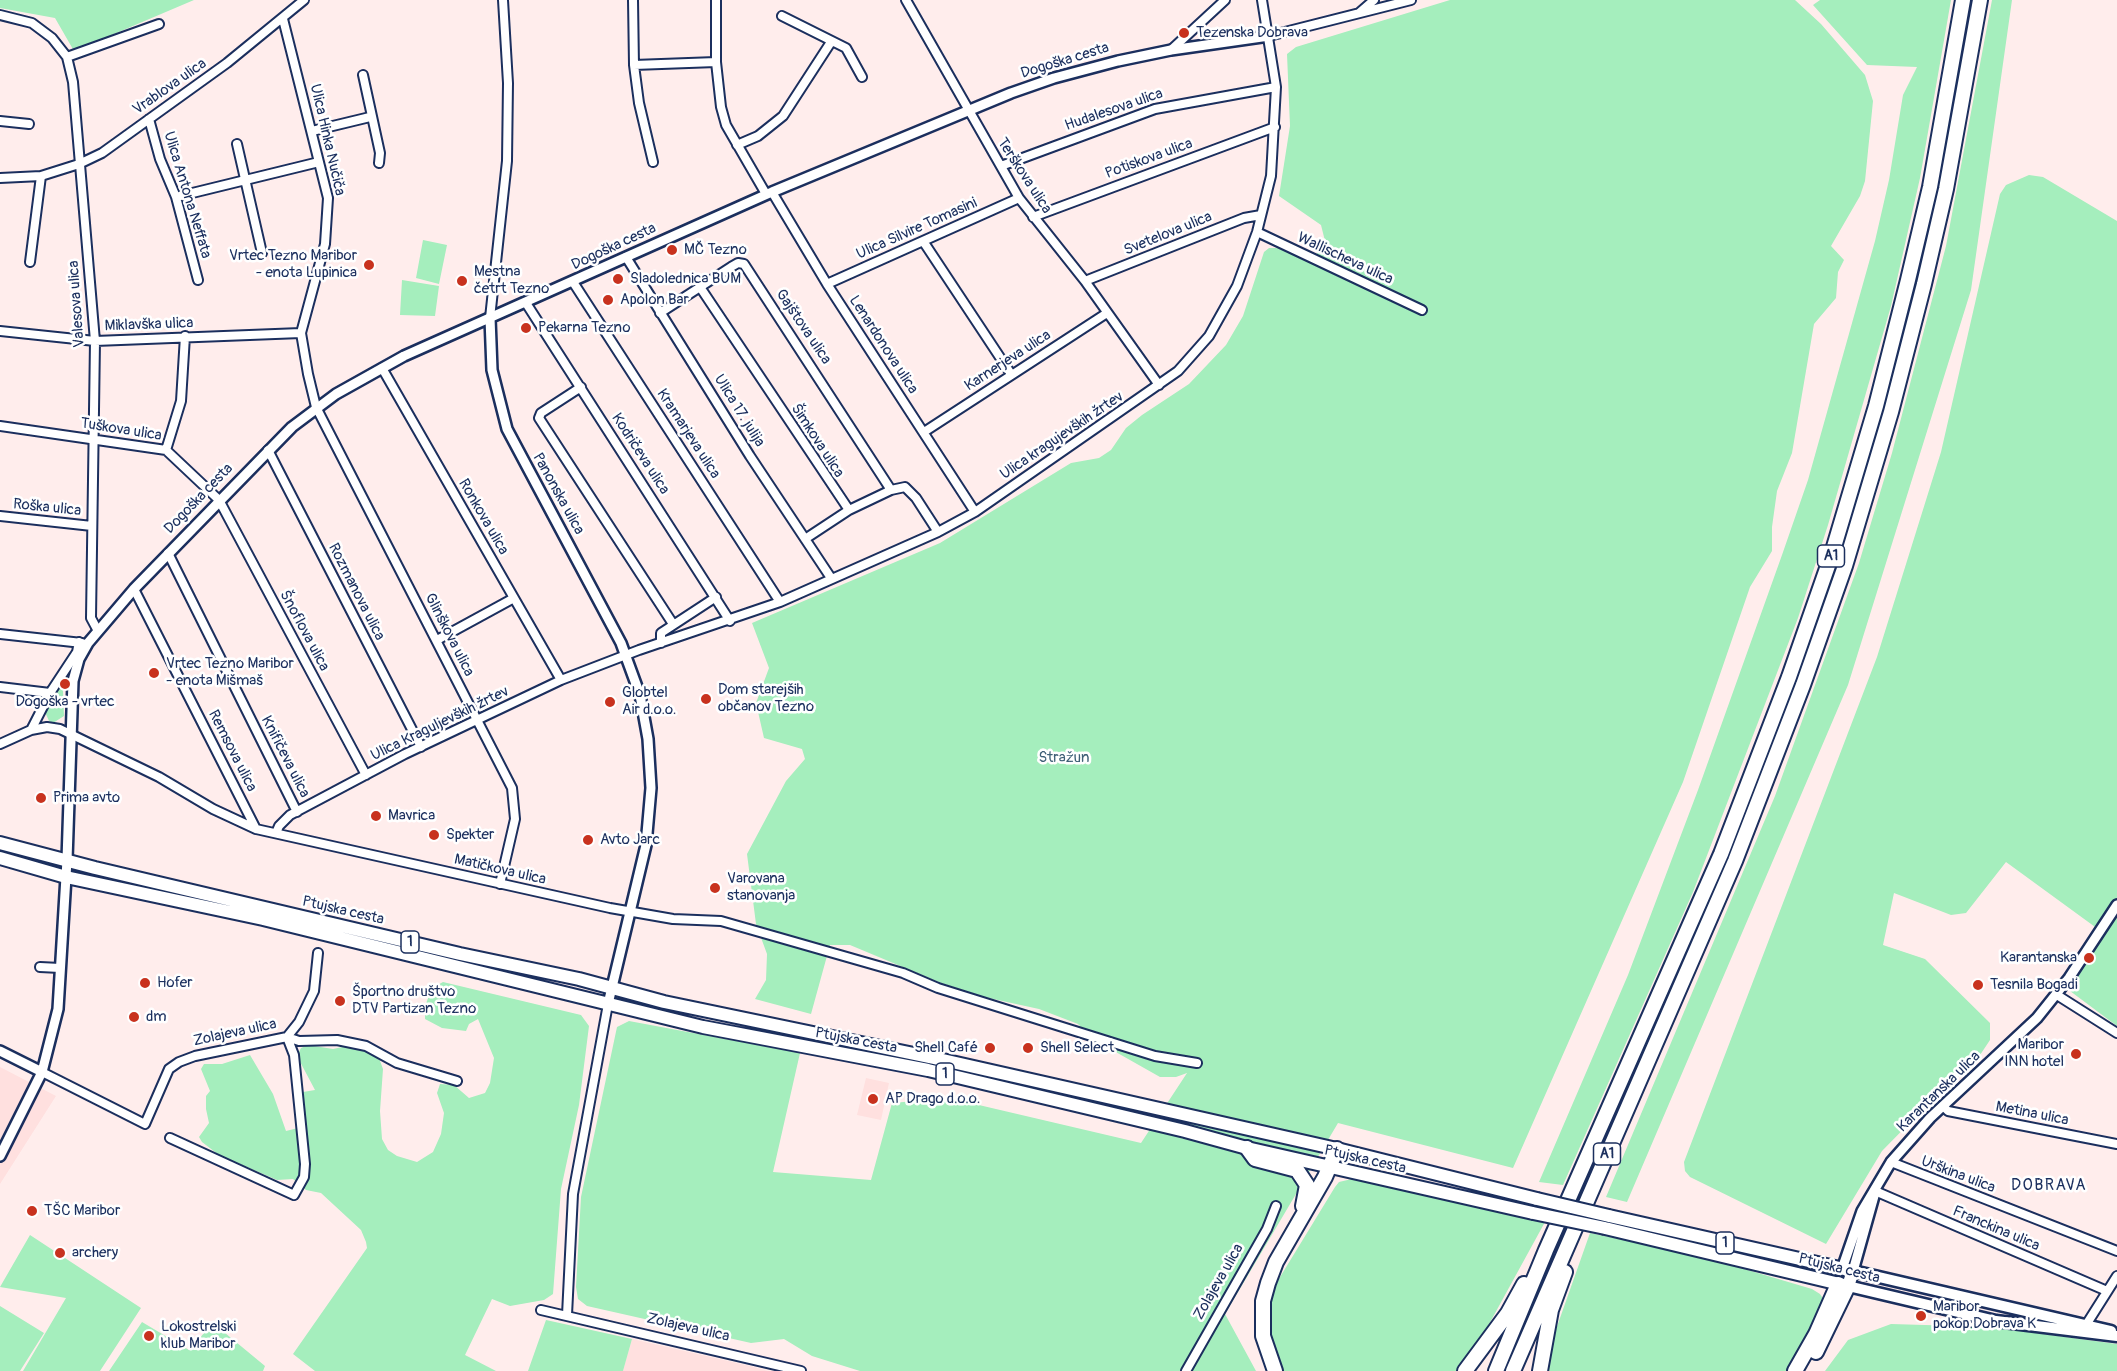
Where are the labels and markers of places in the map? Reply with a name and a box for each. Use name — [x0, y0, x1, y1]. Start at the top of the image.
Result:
place label: Tezenska Dobrava — [1196, 24, 1308, 42]
marker: Tezenska Dobrava — [1177, 26, 1191, 40]
place label: MČ Tezno — [684, 241, 747, 259]
marker: MČ Tezno — [665, 243, 679, 257]
place label: Vrtec Tezno Maribor - enota Lupinica — [229, 247, 357, 282]
marker: Vrtec Tezno Maribor - enota Lupinica — [362, 258, 376, 272]
place label: Mestna četrt Tezno — [474, 263, 549, 298]
place label: Sladolednica BUM — [630, 270, 741, 288]
marker: Sladolednica BUM — [611, 272, 625, 286]
marker: Mestna četrt Tezno — [455, 274, 469, 288]
place label: Apolon Bar — [620, 291, 689, 309]
marker: Apolon Bar — [601, 293, 615, 307]
place label: Pekarna Tezno — [538, 319, 630, 337]
marker: Pekarna Tezno — [519, 321, 533, 335]
place label: Vrtec Tezno Maribor - enota Mišmaš — [166, 655, 294, 690]
marker: Vrtec Tezno Maribor - enota Mišmaš — [147, 666, 161, 680]
marker: Dogoška - vrtec — [58, 677, 72, 691]
place label: Dom starejših občanov Tezno — [718, 681, 814, 716]
place label: Globtel Air d.o.o. — [622, 684, 676, 719]
marker: Dom starejših občanov Tezno — [699, 692, 713, 706]
place label: Dogoška - vrtec — [15, 693, 115, 711]
marker: Globtel Air d.o.o. — [603, 695, 617, 709]
place label: Prima avto — [53, 789, 120, 807]
marker: Prima avto — [34, 791, 48, 805]
place label: Mavrica — [388, 807, 435, 825]
marker: Mavrica — [369, 809, 383, 823]
place label: Spekter — [446, 826, 494, 844]
marker: Spekter — [427, 828, 441, 842]
place label: Avto Jarc — [600, 831, 660, 849]
marker: Avto Jarc — [581, 833, 595, 847]
place label: Varovana stanovanja — [727, 870, 795, 905]
marker: Varovana stanovanja — [708, 881, 722, 895]
place label: Karantanska — [2000, 949, 2077, 967]
marker: Karantanska — [2082, 951, 2096, 965]
place label: Hofer — [157, 974, 192, 992]
marker: Hofer — [138, 976, 152, 990]
place label: Tesnila Bogadi — [1990, 976, 2078, 994]
marker: Tesnila Bogadi — [1971, 978, 1985, 992]
place label: Športno društvo DTV Partizan Tezno — [352, 983, 476, 1018]
marker: Športno društvo DTV Partizan Tezno — [333, 994, 347, 1008]
place label: dm — [146, 1008, 167, 1026]
marker: dm — [127, 1010, 141, 1024]
place label: Maribor INN hotel — [2004, 1036, 2064, 1071]
place label: Shell Café — [914, 1039, 978, 1057]
place label: Shell Select — [1040, 1039, 1114, 1057]
marker: Shell Café — [983, 1041, 997, 1055]
marker: Shell Select — [1021, 1041, 1035, 1055]
marker: Maribor INN hotel — [2069, 1047, 2083, 1061]
place label: AP Drago d.o.o. — [885, 1090, 980, 1108]
marker: AP Drago d.o.o. — [866, 1092, 880, 1106]
place label: TŠC Maribor — [44, 1202, 120, 1220]
marker: TŠC Maribor — [25, 1204, 39, 1218]
place label: archery — [72, 1244, 118, 1262]
marker: archery — [53, 1246, 67, 1260]
place label: Maribor pokop.Dobrava K — [1933, 1298, 2036, 1333]
marker: Maribor pokop.Dobrava K — [1914, 1309, 1928, 1323]
place label: Lokostrelski klub Maribor — [161, 1318, 236, 1353]
marker: Lokostrelski klub Maribor — [142, 1329, 156, 1343]

